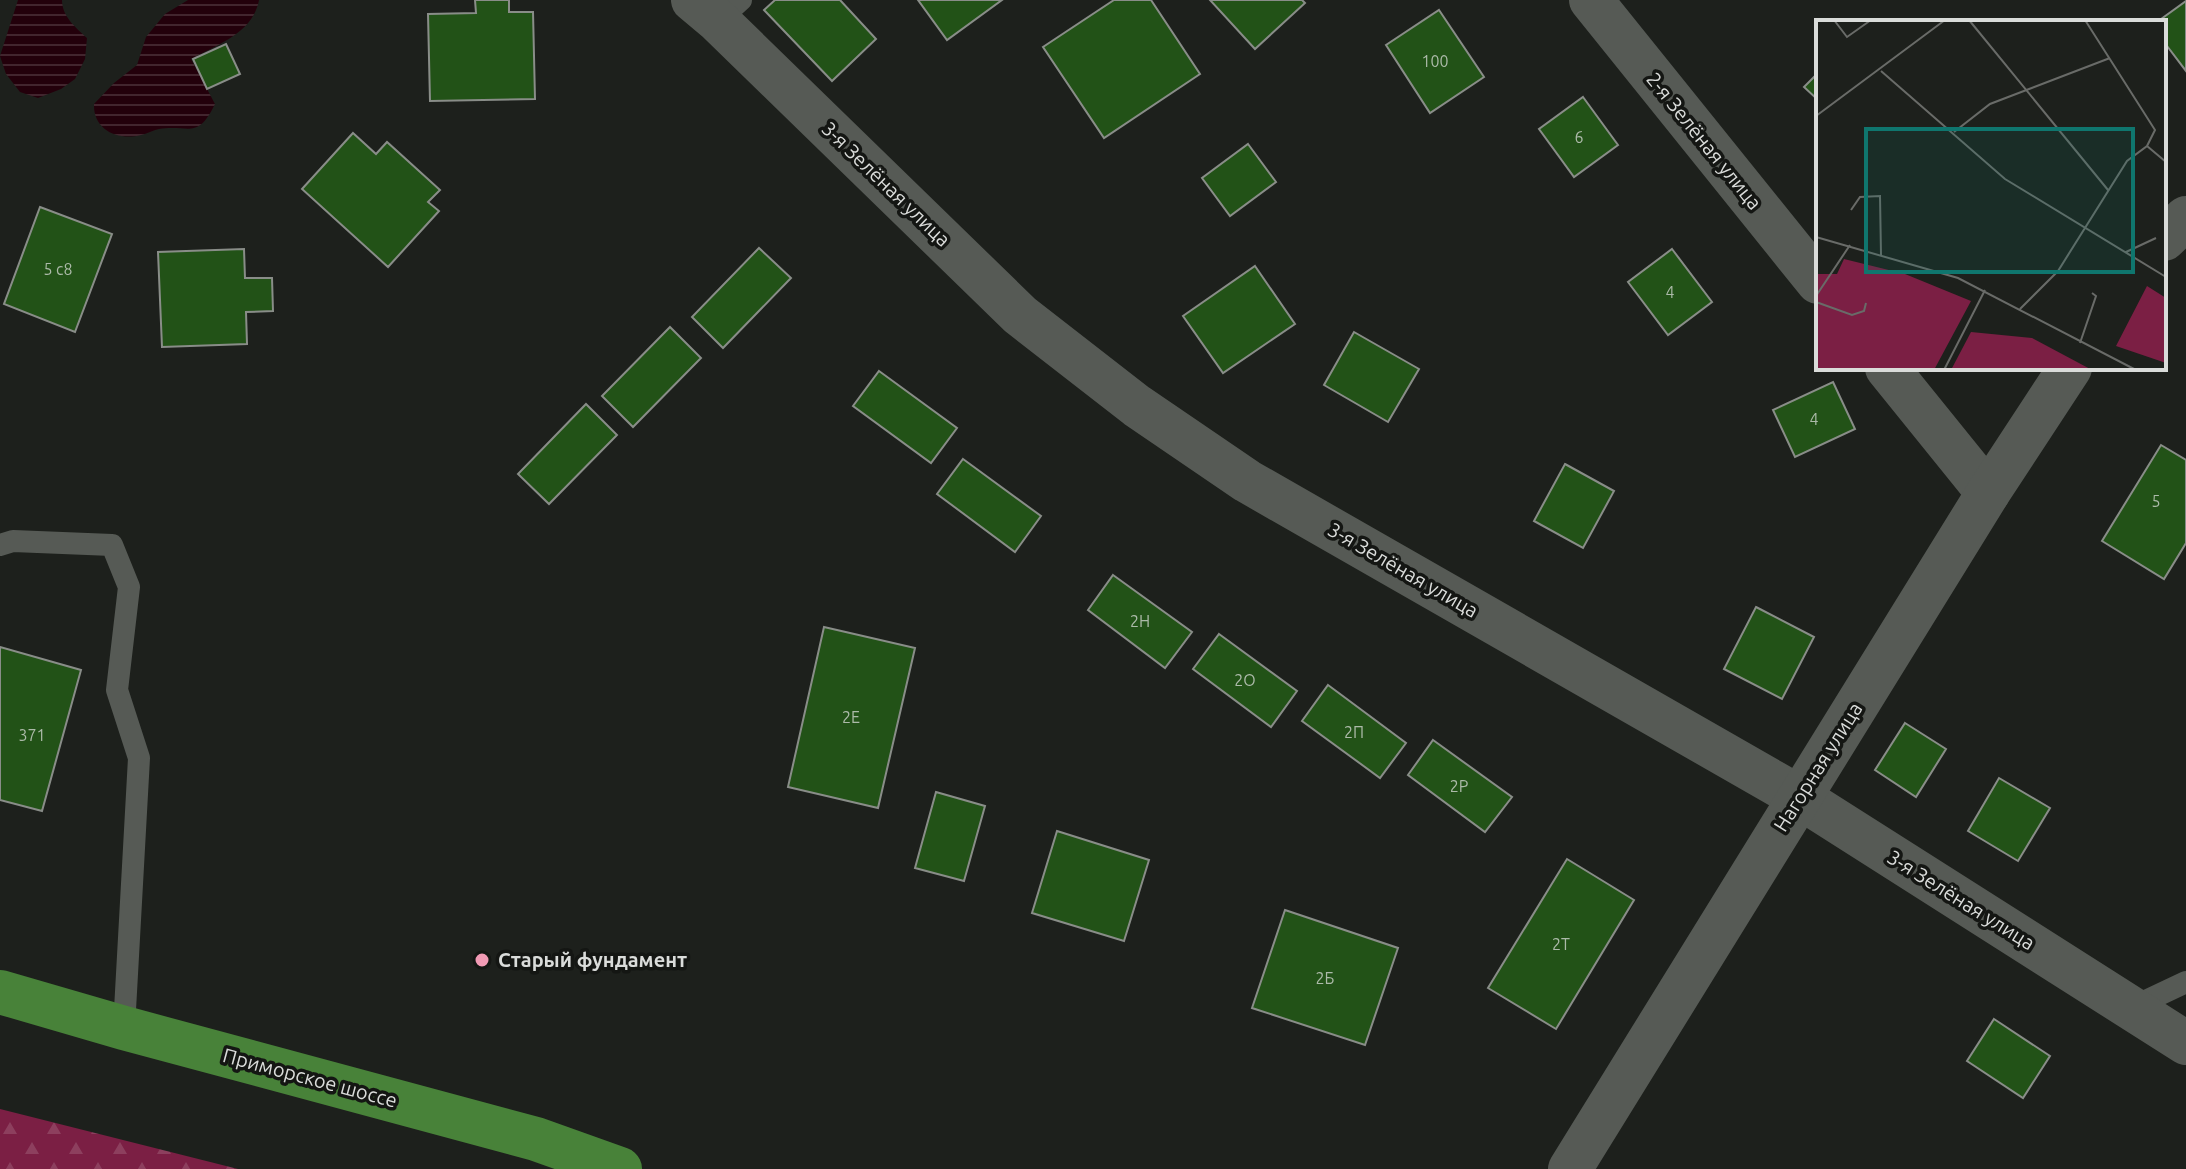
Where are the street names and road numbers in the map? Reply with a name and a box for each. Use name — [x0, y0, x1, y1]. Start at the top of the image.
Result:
street label: 2-я Зелёная улица — [1642, 68, 1767, 214]
street label: 3-я Зелёная улица — [817, 117, 955, 251]
street label: 3-я Зелёная улица — [1324, 517, 1482, 622]
street label: Нагорная улица — [1769, 698, 1866, 835]
street label: 3-я Зелёная улица — [1883, 845, 2039, 954]
street label: Приморское шоссе — [221, 1043, 400, 1112]

